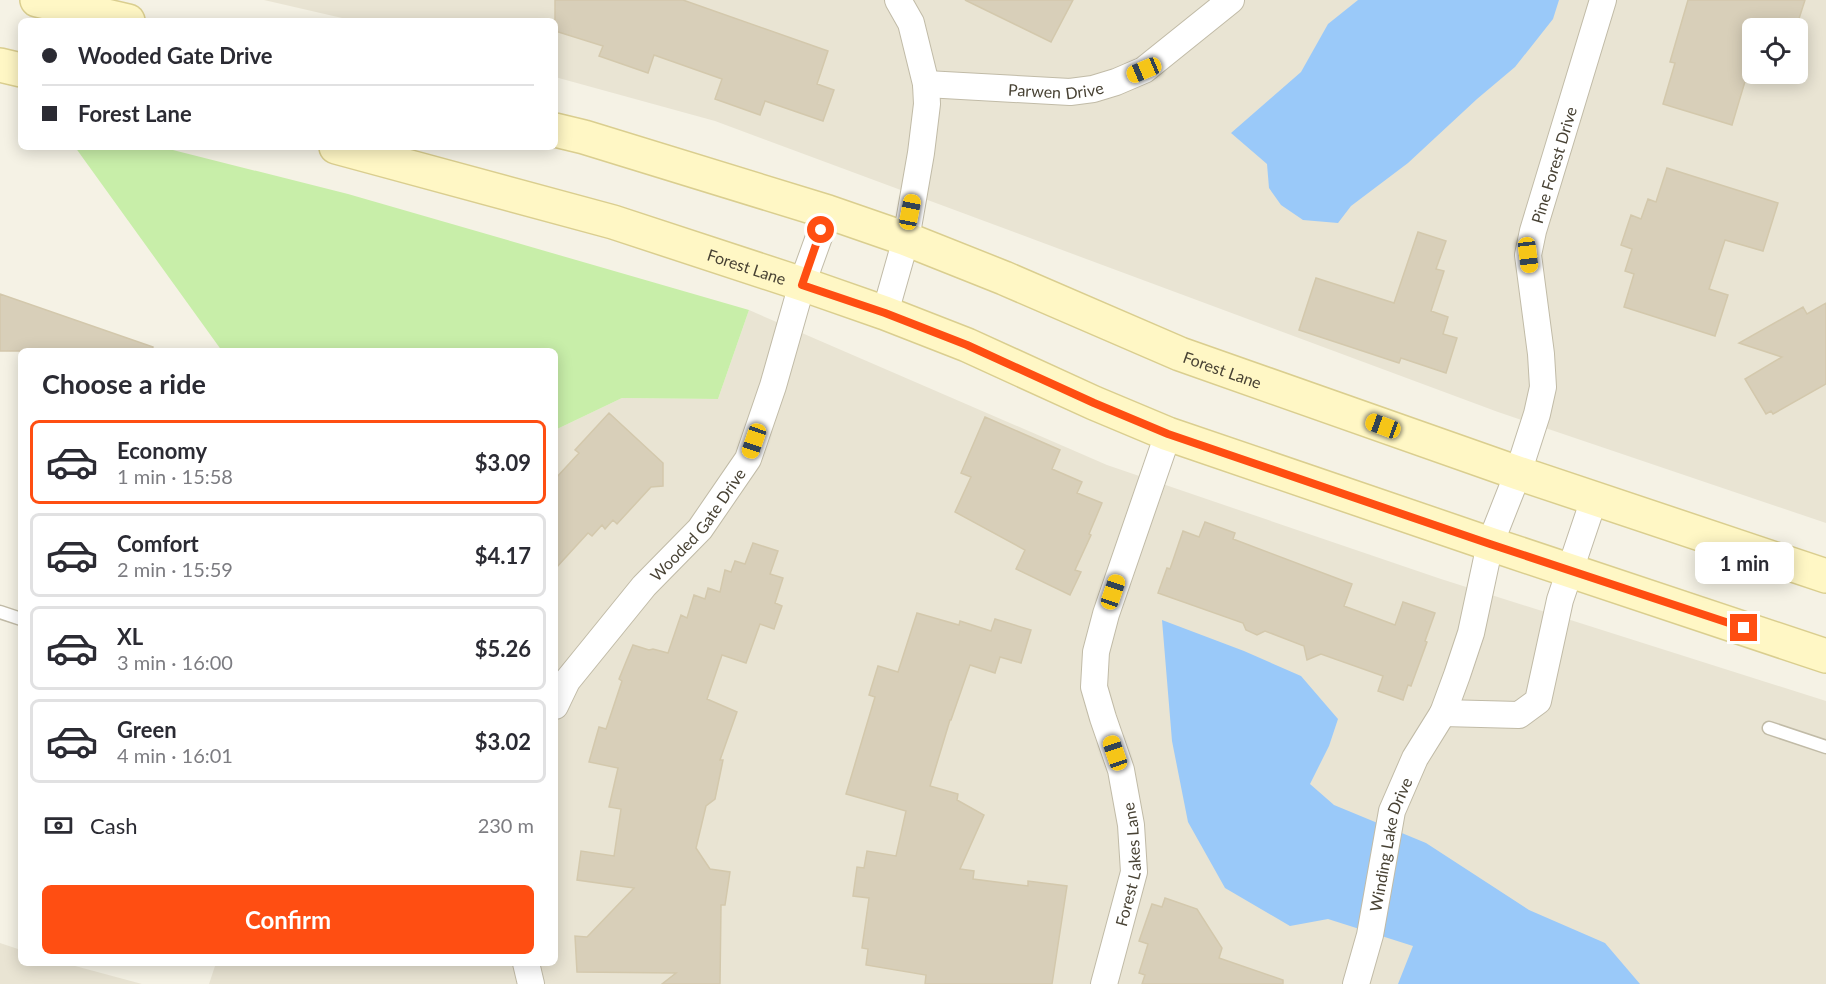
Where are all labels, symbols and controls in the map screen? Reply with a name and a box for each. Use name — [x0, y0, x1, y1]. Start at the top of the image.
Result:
map controls — [1742, 18, 1808, 84]
button: locate — [1742, 18, 1808, 84]
text: Wooded Gate Drive — [78, 42, 273, 69]
car — [1124, 55, 1164, 85]
street label: Parwen Drive — [1008, 77, 1106, 102]
text: Forest Lane — [78, 100, 192, 127]
street label: Pine Forest Drive — [1526, 104, 1580, 226]
car — [898, 193, 922, 231]
route start — [807, 216, 834, 243]
car — [1517, 236, 1539, 274]
street label: Forest Lane — [705, 244, 789, 288]
street label: Forest Lane — [1181, 346, 1264, 392]
text: Choose a ride — [42, 367, 206, 400]
car — [1363, 411, 1403, 441]
car — [740, 421, 768, 461]
icon: car — [45, 435, 99, 489]
text: Economy — [117, 437, 207, 464]
text: $3.09 — [475, 449, 531, 476]
text: 1 min · 15:58 — [117, 464, 233, 488]
street label: Wooded Gate Drive — [646, 464, 749, 584]
icon: car — [45, 528, 99, 582]
text: Comfort — [117, 530, 199, 557]
callout: 1 min — [1694, 541, 1794, 583]
text: $4.17 — [475, 542, 531, 569]
text: 1 min — [1720, 551, 1769, 575]
text: 2 min · 15:59 — [117, 557, 233, 581]
car — [1099, 572, 1127, 612]
route end — [1730, 614, 1757, 641]
icon: car — [45, 621, 99, 675]
text: XL — [117, 623, 143, 650]
text: $5.26 — [475, 635, 531, 662]
text: 3 min · 16:00 — [117, 650, 233, 674]
icon: car — [45, 714, 99, 768]
text: Green — [117, 716, 177, 743]
text: $3.02 — [475, 728, 531, 755]
car — [1101, 733, 1129, 773]
text: 4 min · 16:01 — [117, 743, 233, 767]
street label: Winding Lake Drive — [1365, 774, 1415, 913]
street label: Forest Lakes Lane — [1110, 801, 1143, 928]
icon: cash — [42, 809, 75, 842]
text: Cash — [90, 812, 137, 839]
text: 230 m — [478, 813, 534, 837]
button: Confirm — [42, 885, 534, 954]

